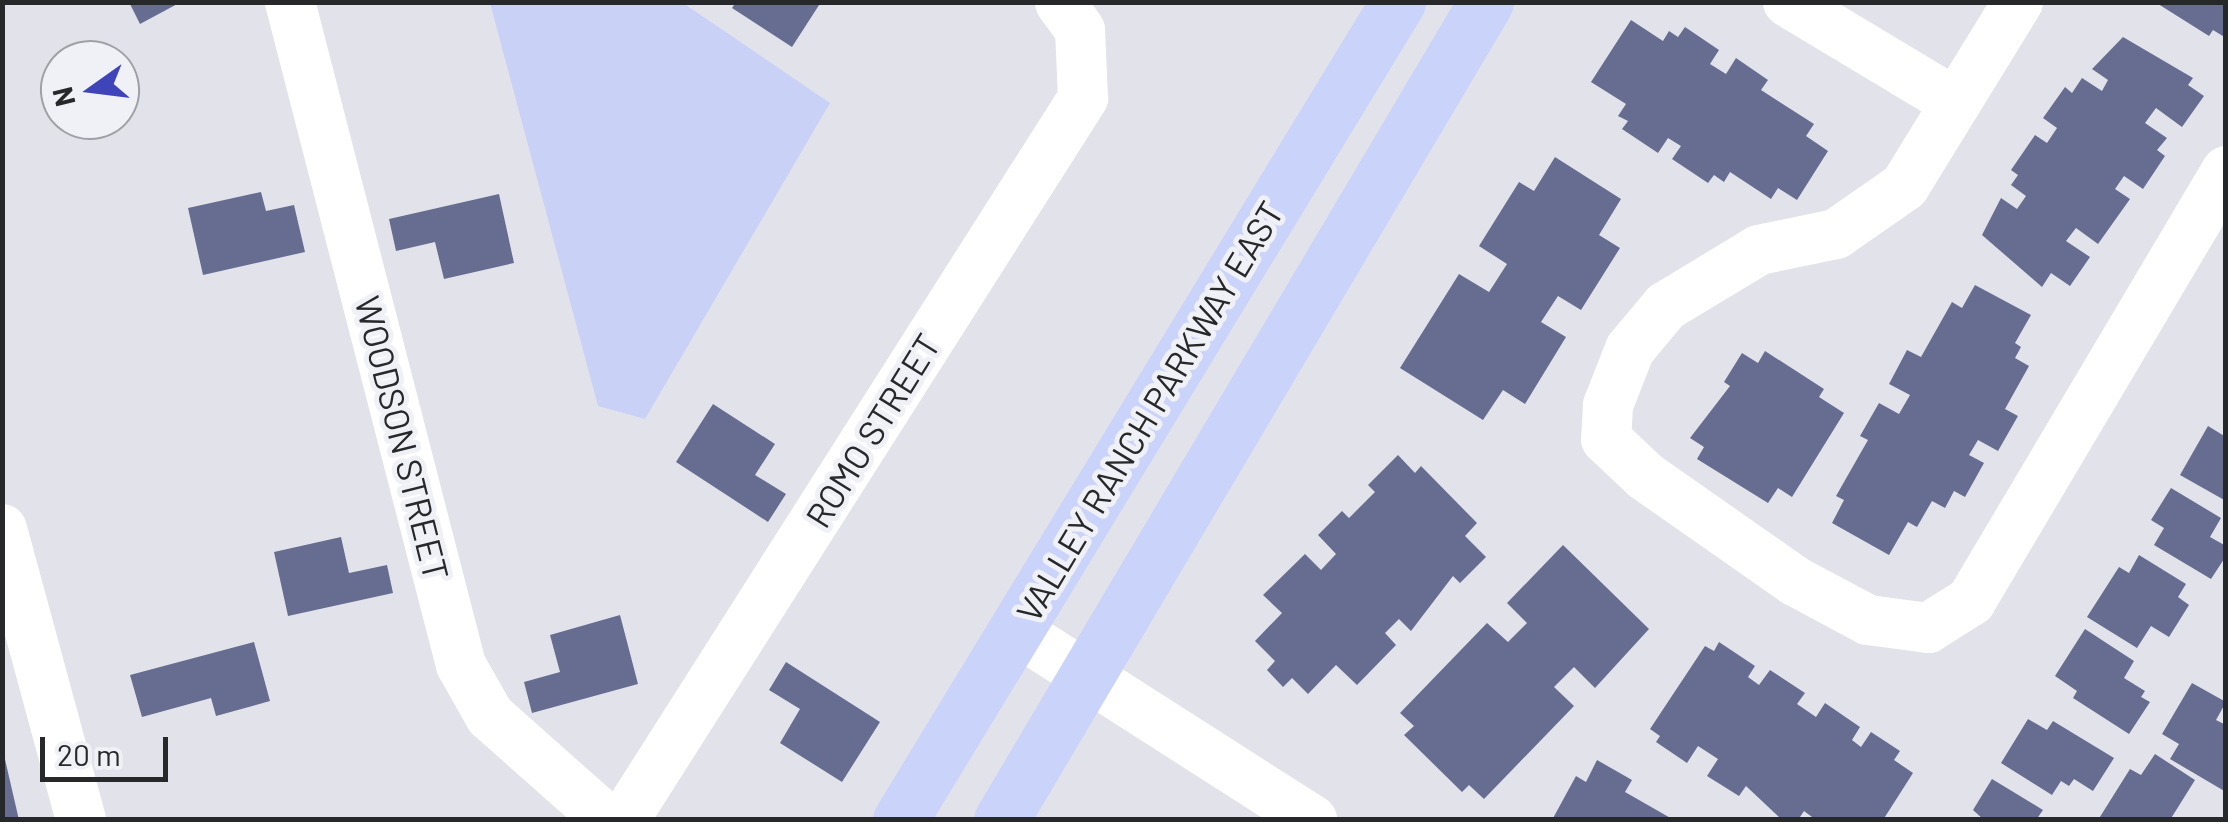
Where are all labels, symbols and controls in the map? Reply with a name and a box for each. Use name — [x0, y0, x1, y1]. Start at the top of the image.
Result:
north arrow — [40, 40, 140, 140]
text: N — [44, 84, 82, 110]
street label: VALLEY RANCH PARKWAY EAST — [1007, 193, 1291, 629]
street label: WOODSON STREET — [347, 292, 459, 584]
street label: ROMO STREET — [796, 325, 948, 535]
scale bar — [45, 717, 172, 779]
text: 20 m — [57, 736, 121, 772]

